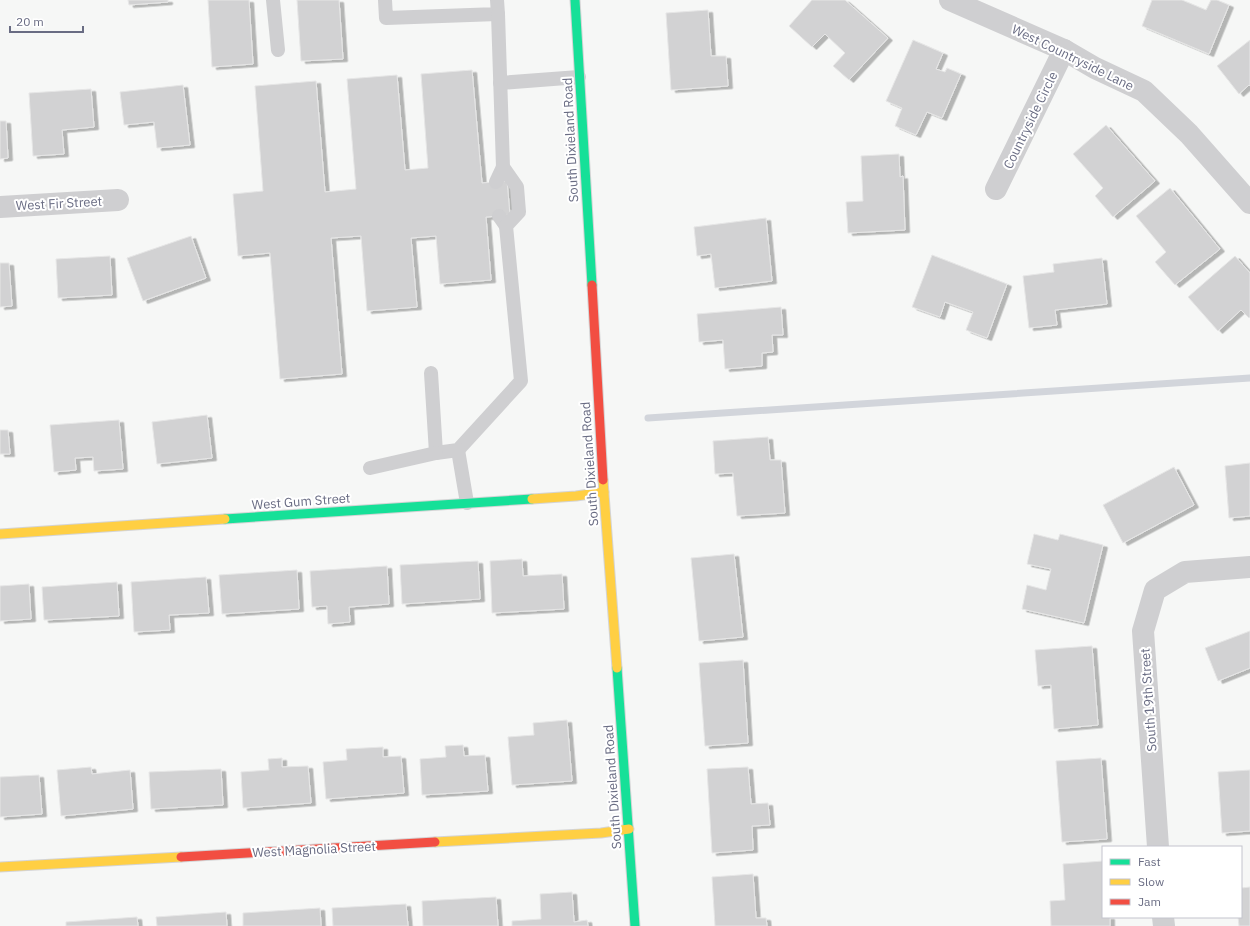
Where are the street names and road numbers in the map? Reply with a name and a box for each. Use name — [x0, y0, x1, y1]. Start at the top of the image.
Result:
street label: West Countryside Lane — [1009, 21, 1137, 94]
street label: Countryside Circle — [999, 69, 1061, 172]
street label: South Dixieland Road — [559, 77, 582, 203]
street label: West Fir Street — [15, 193, 103, 214]
street label: South Dixieland Road — [577, 401, 602, 527]
street label: West Gum Street — [251, 490, 351, 513]
street label: South 19th Street — [1136, 648, 1161, 752]
street label: South Dixieland Road — [600, 724, 625, 850]
street label: West Magnolia Street — [252, 838, 376, 861]

